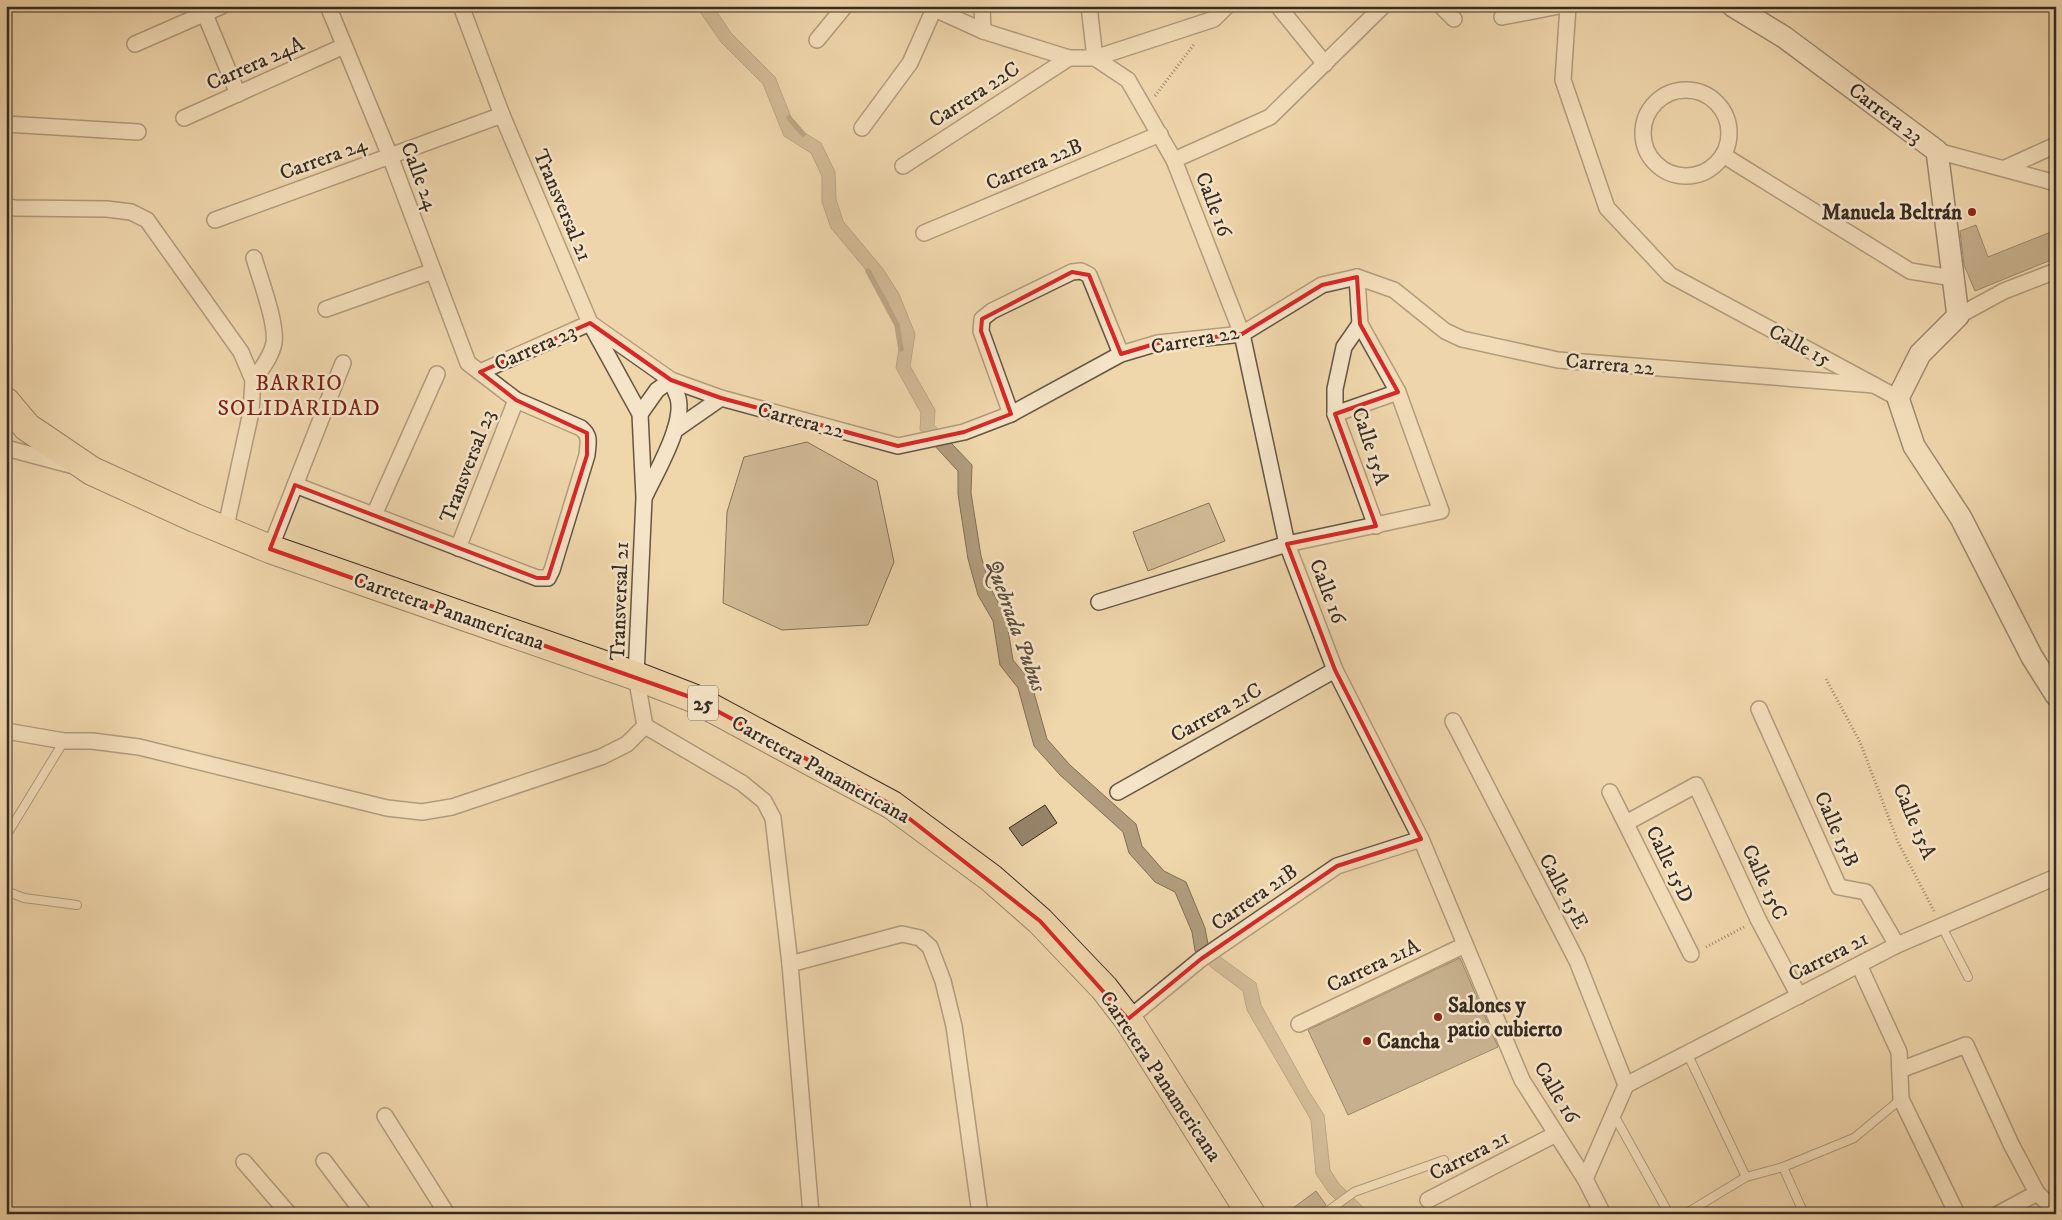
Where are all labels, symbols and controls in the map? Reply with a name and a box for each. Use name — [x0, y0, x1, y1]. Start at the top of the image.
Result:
street label: Carrera 24A — [203, 31, 309, 97]
street label: Carrera 22C — [924, 56, 1025, 134]
street label: Carrera 23 — [1843, 77, 1928, 150]
street label: Carrera 24 — [276, 131, 371, 187]
street label: Carrera 22B — [982, 133, 1087, 197]
street label: Calle 24 — [394, 139, 444, 215]
street label: Transversal 21 — [527, 146, 597, 265]
street label: Calle 16 — [1189, 168, 1238, 241]
place label: Manuela Beltrán — [1822, 200, 1963, 226]
marker: Manuela Beltrán — [1966, 206, 1978, 218]
street label: Carrera 23 — [491, 318, 580, 377]
street label: Carrera 22 — [1149, 319, 1242, 361]
street label: Calle 15 — [1764, 319, 1835, 373]
street label: Carrera 22 — [1564, 348, 1656, 382]
district label: BARRIO SOLIDARIDAD — [217, 370, 381, 422]
street label: Carrera 22 — [754, 397, 848, 445]
street label: Calle 15A — [1345, 404, 1395, 489]
street label: Transversal 23 — [434, 406, 501, 527]
street label: Transversal 21 — [605, 541, 635, 661]
street label: Calle 16 — [1303, 555, 1352, 628]
water label: Quebrada Pubus — [979, 556, 1053, 697]
street label: Carretera Panamericana — [350, 567, 548, 657]
street label: Carrera 21C — [1166, 677, 1267, 749]
road number: 25 — [688, 686, 718, 720]
street label: Carretera Panamericana — [727, 710, 915, 830]
street label: Calle 15A — [1886, 779, 1942, 864]
street label: Calle 15B — [1808, 788, 1864, 871]
street label: Calle 15D — [1639, 822, 1699, 907]
street label: Calle 15C — [1735, 840, 1793, 924]
street label: Calle 15E — [1533, 849, 1594, 934]
street label: Carrera 21B — [1206, 859, 1303, 937]
street label: Carrera 21 — [1784, 926, 1873, 988]
street label: Carrera 21A — [1323, 933, 1425, 999]
street label: Carretera Panamericana — [1093, 986, 1227, 1167]
place label: Salones y patio cubierto — [1447, 993, 1562, 1043]
marker: Salones y patio cubierto — [1432, 1011, 1444, 1023]
place label: Cancha — [1377, 1029, 1441, 1055]
marker: Cancha — [1361, 1035, 1373, 1047]
street label: Calle 16 — [1528, 1057, 1585, 1129]
street label: Carrera 21 — [1425, 1125, 1514, 1187]

